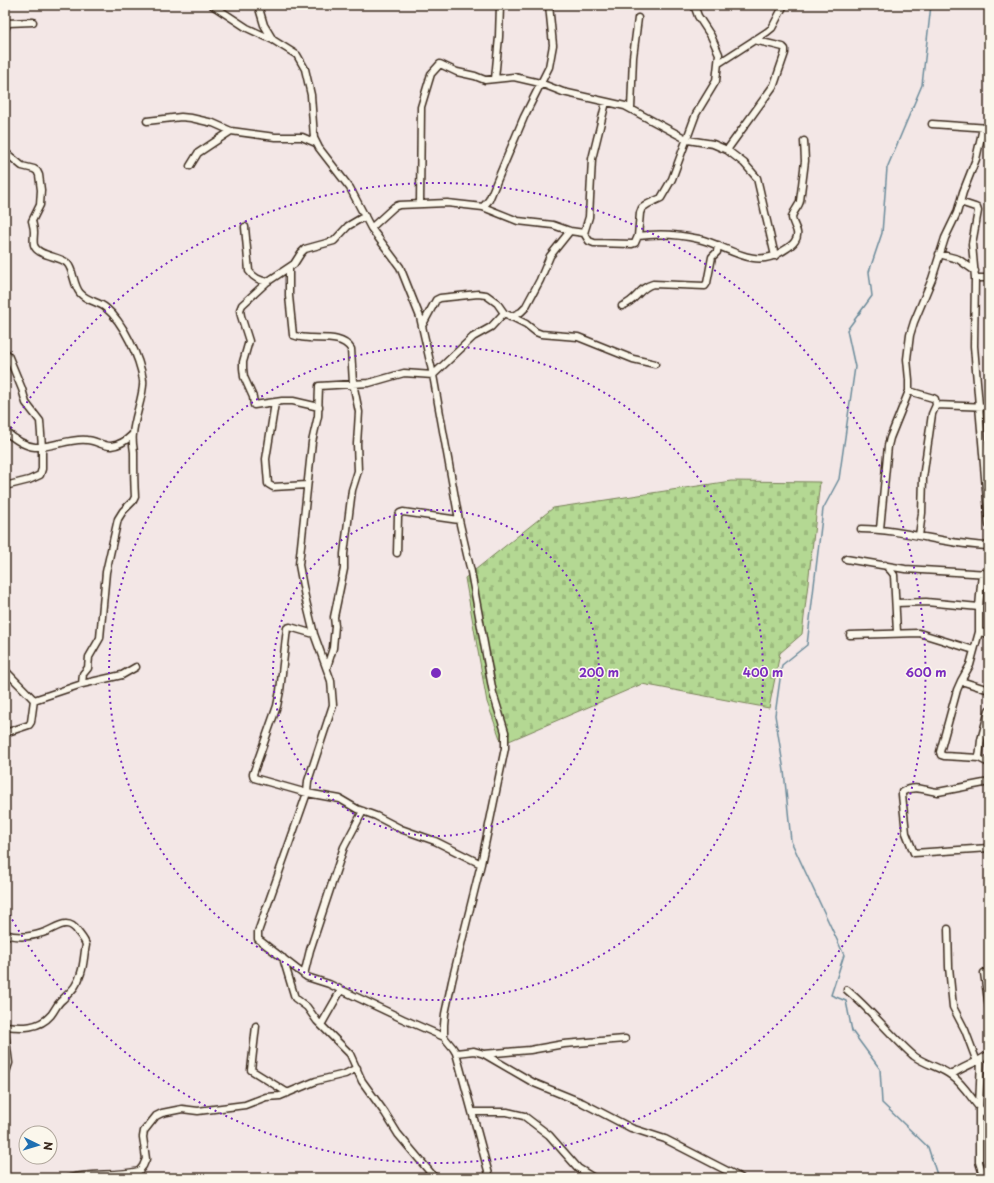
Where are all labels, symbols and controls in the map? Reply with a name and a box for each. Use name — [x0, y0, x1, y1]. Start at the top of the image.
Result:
text: 200 m — [579, 663, 619, 681]
text: 400 m — [743, 663, 783, 681]
text: 600 m — [906, 663, 946, 681]
centre of rings — [429, 666, 443, 680]
north arrow — [18, 1125, 58, 1165]
text: N — [40, 1141, 57, 1151]

